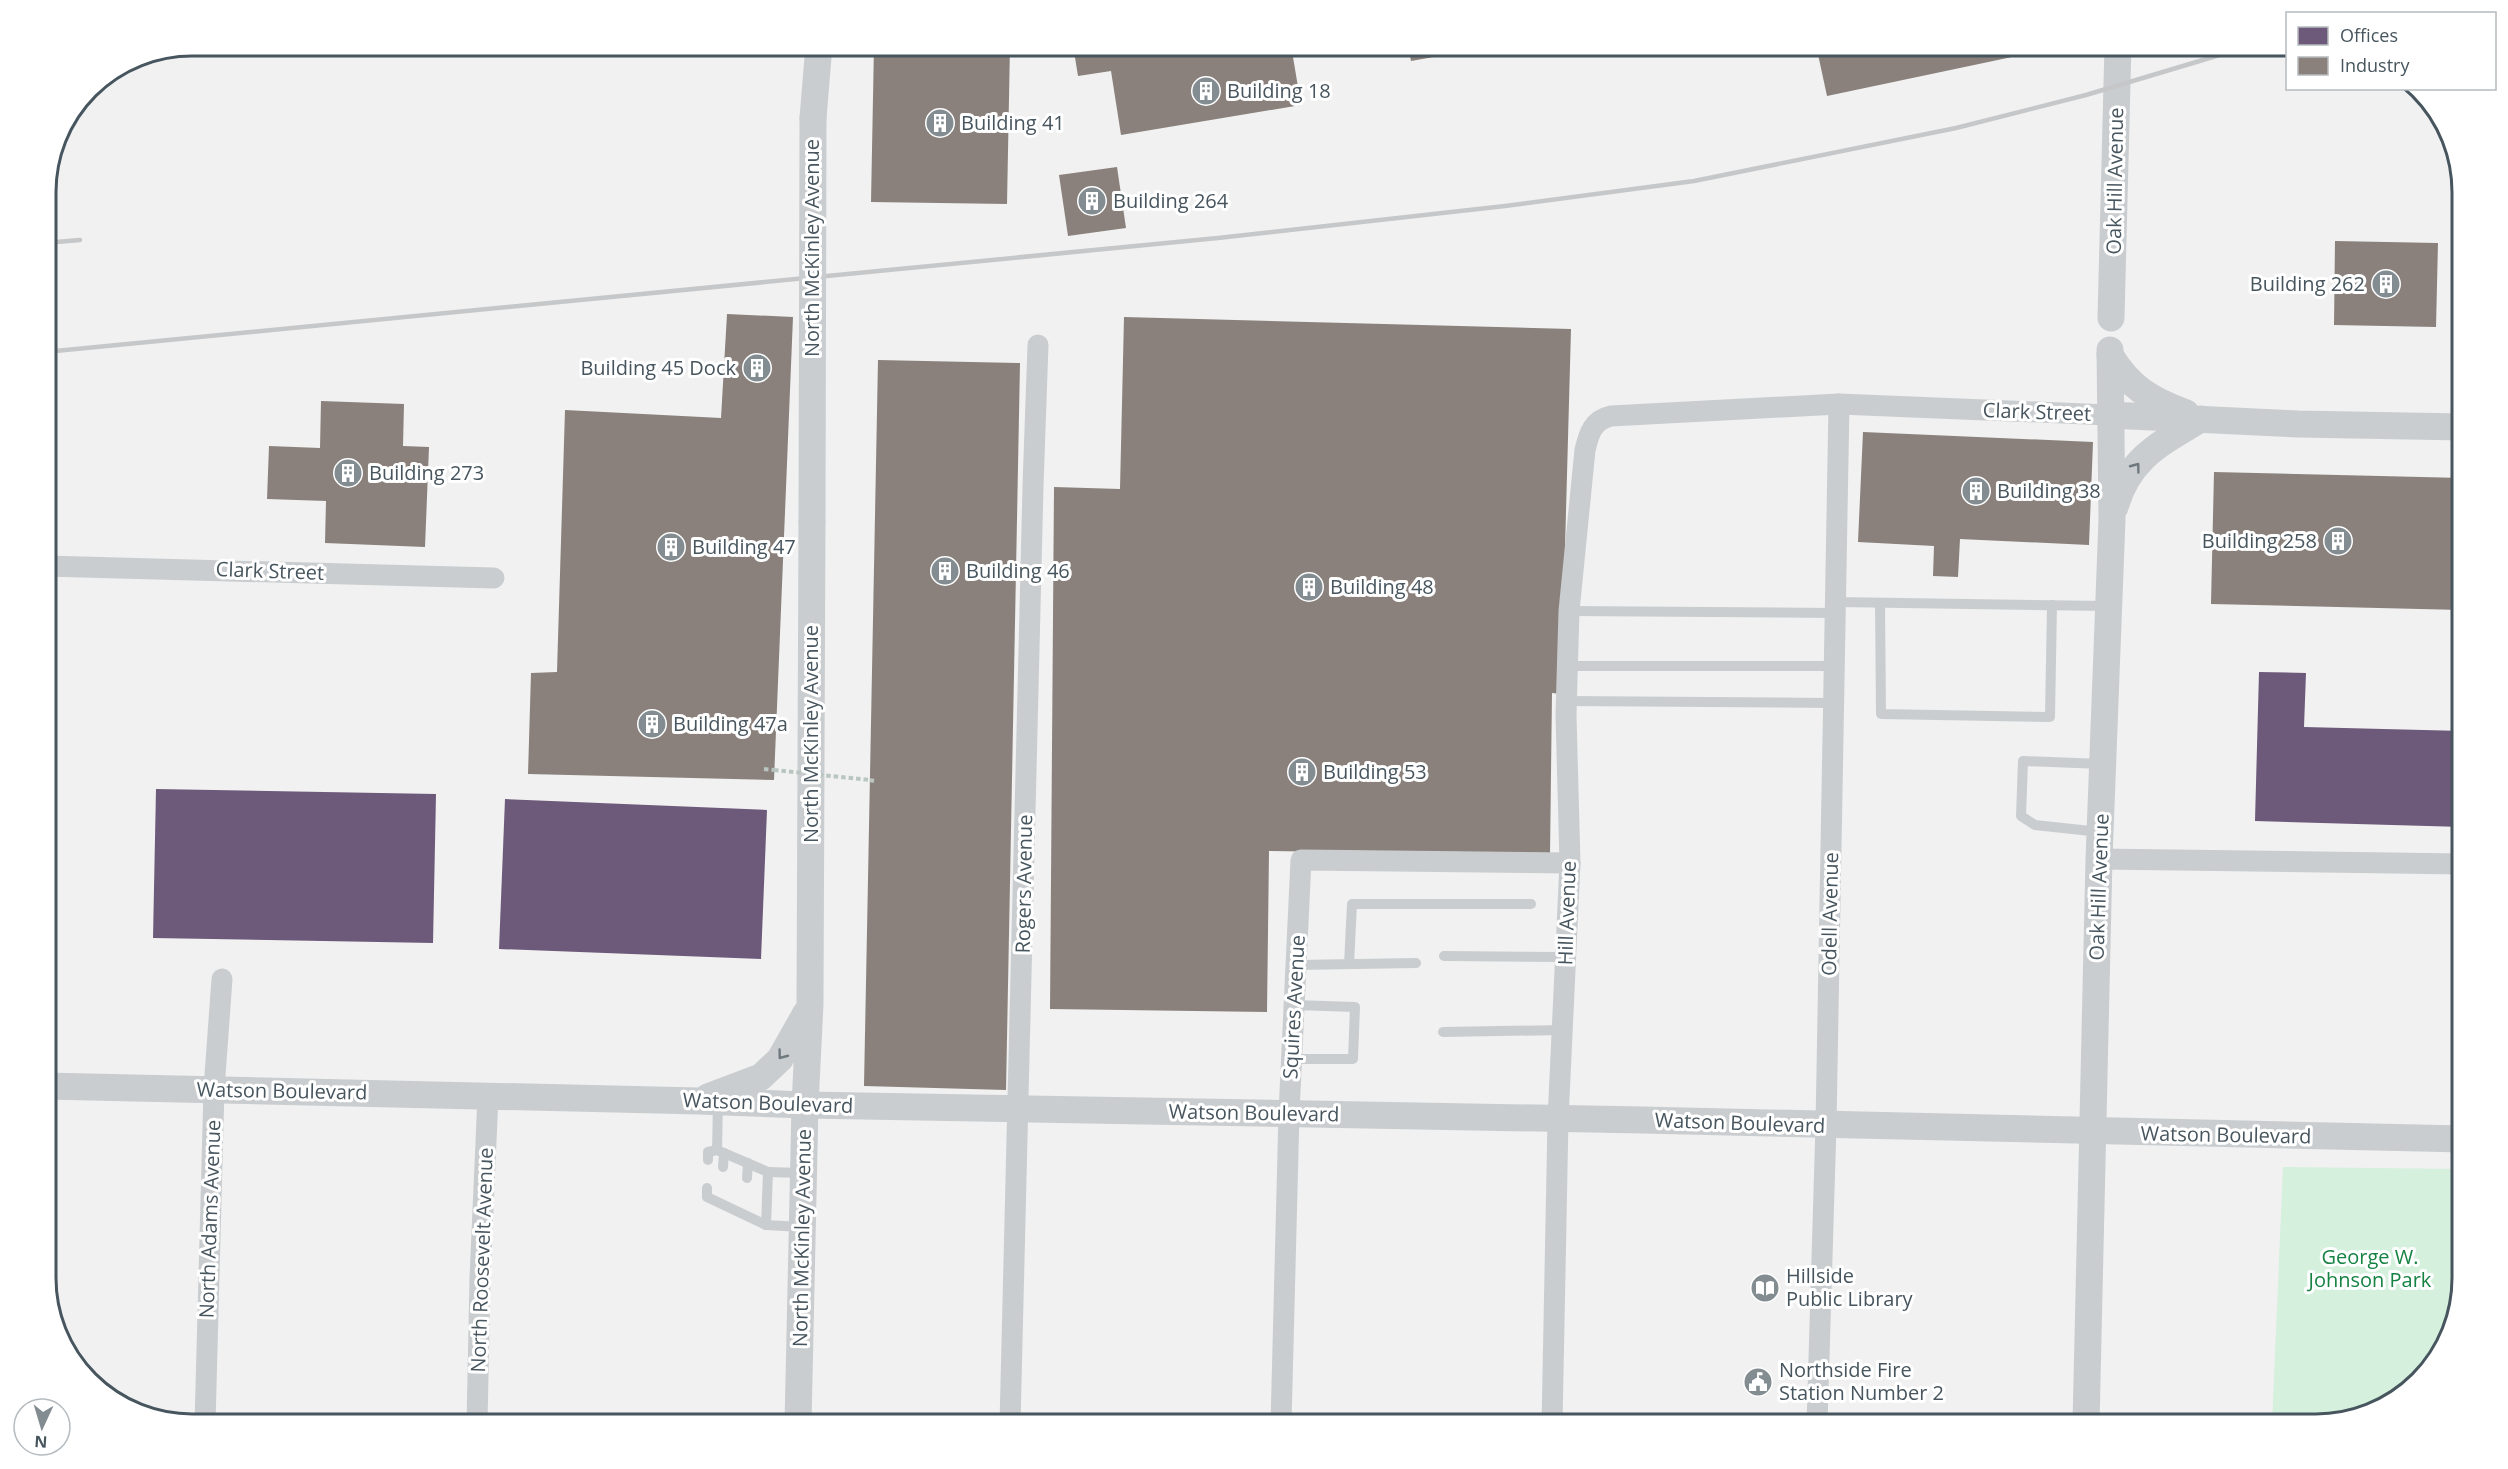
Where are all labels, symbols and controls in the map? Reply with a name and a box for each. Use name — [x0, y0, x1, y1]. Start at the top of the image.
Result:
legend — [2286, 12, 2496, 90]
text: Offices — [2340, 23, 2398, 47]
text: Industry — [2340, 53, 2410, 77]
building icon: Building 18 — [1190, 75, 1222, 107]
place label: Building 18 — [1227, 77, 1331, 104]
building icon: Building 41 — [924, 107, 956, 139]
street label: Oak Hill Avenue — [2100, 107, 2129, 255]
place label: Building 41 — [961, 109, 1065, 136]
street label: North McKinley Avenue — [798, 139, 825, 357]
building icon: Building 264 — [1076, 185, 1108, 217]
place label: Building 264 — [1113, 187, 1229, 214]
building icon: Building 262 — [2370, 268, 2402, 300]
place label: Building 262 — [2250, 270, 2365, 297]
building icon: Building 45 Dock — [741, 352, 773, 384]
place label: Building 45 Dock — [580, 354, 736, 381]
street label: Clark Street — [1982, 396, 2092, 427]
building icon: Building 273 — [332, 457, 364, 489]
place label: Building 273 — [369, 459, 484, 486]
one-way arrow — [2129, 462, 2140, 473]
building icon: Building 38 — [1960, 475, 1992, 507]
place label: Building 38 — [1997, 477, 2101, 504]
building icon: Building 258 — [2322, 525, 2354, 557]
place label: Building 258 — [2202, 527, 2317, 554]
building icon: Building 47 — [655, 531, 687, 563]
place label: Building 47 — [692, 533, 796, 560]
street label: Clark Street — [215, 555, 325, 586]
building icon: Building 46 — [929, 555, 961, 587]
place label: Building 46 — [966, 557, 1070, 584]
building icon: Building 48 — [1293, 571, 1325, 603]
place label: Building 48 — [1330, 573, 1434, 600]
street label: North McKinley Avenue — [797, 625, 824, 843]
building icon: Building 47a — [636, 708, 668, 740]
place label: Building 47a — [673, 710, 788, 737]
building icon: Building 53 — [1286, 756, 1318, 788]
place label: Building 53 — [1323, 758, 1427, 785]
street label: Oak Hill Avenue — [2082, 813, 2115, 961]
street label: Rogers Avenue — [1009, 814, 1038, 954]
street label: Odell Avenue — [1815, 852, 1844, 976]
street label: Hill Avenue — [1551, 860, 1582, 966]
street label: Squires Avenue — [1276, 934, 1311, 1080]
one-way arrow — [778, 1048, 789, 1059]
street label: Watson Boulevard — [196, 1076, 368, 1105]
street label: Watson Boulevard — [682, 1086, 854, 1119]
street label: Watson Boulevard — [1168, 1098, 1340, 1127]
street label: Watson Boulevard — [1654, 1106, 1826, 1139]
street label: North Adams Avenue — [193, 1119, 226, 1319]
street label: Watson Boulevard — [2140, 1120, 2312, 1149]
street label: North McKinley Avenue — [786, 1129, 817, 1347]
street label: North Roosevelt Avenue — [464, 1147, 499, 1373]
park label: George W. Johnson Park — [2307, 1243, 2432, 1293]
place label: Hillside Public Library — [1786, 1262, 1914, 1312]
library icon: Hillside Public Library — [1749, 1272, 1781, 1304]
place label: Northside Fire Station Number 2 — [1779, 1356, 1944, 1406]
public building icon: Northside Fire Station Number 2 — [1742, 1366, 1774, 1398]
north arrow — [12, 1397, 72, 1457]
text: N — [34, 1431, 48, 1453]

